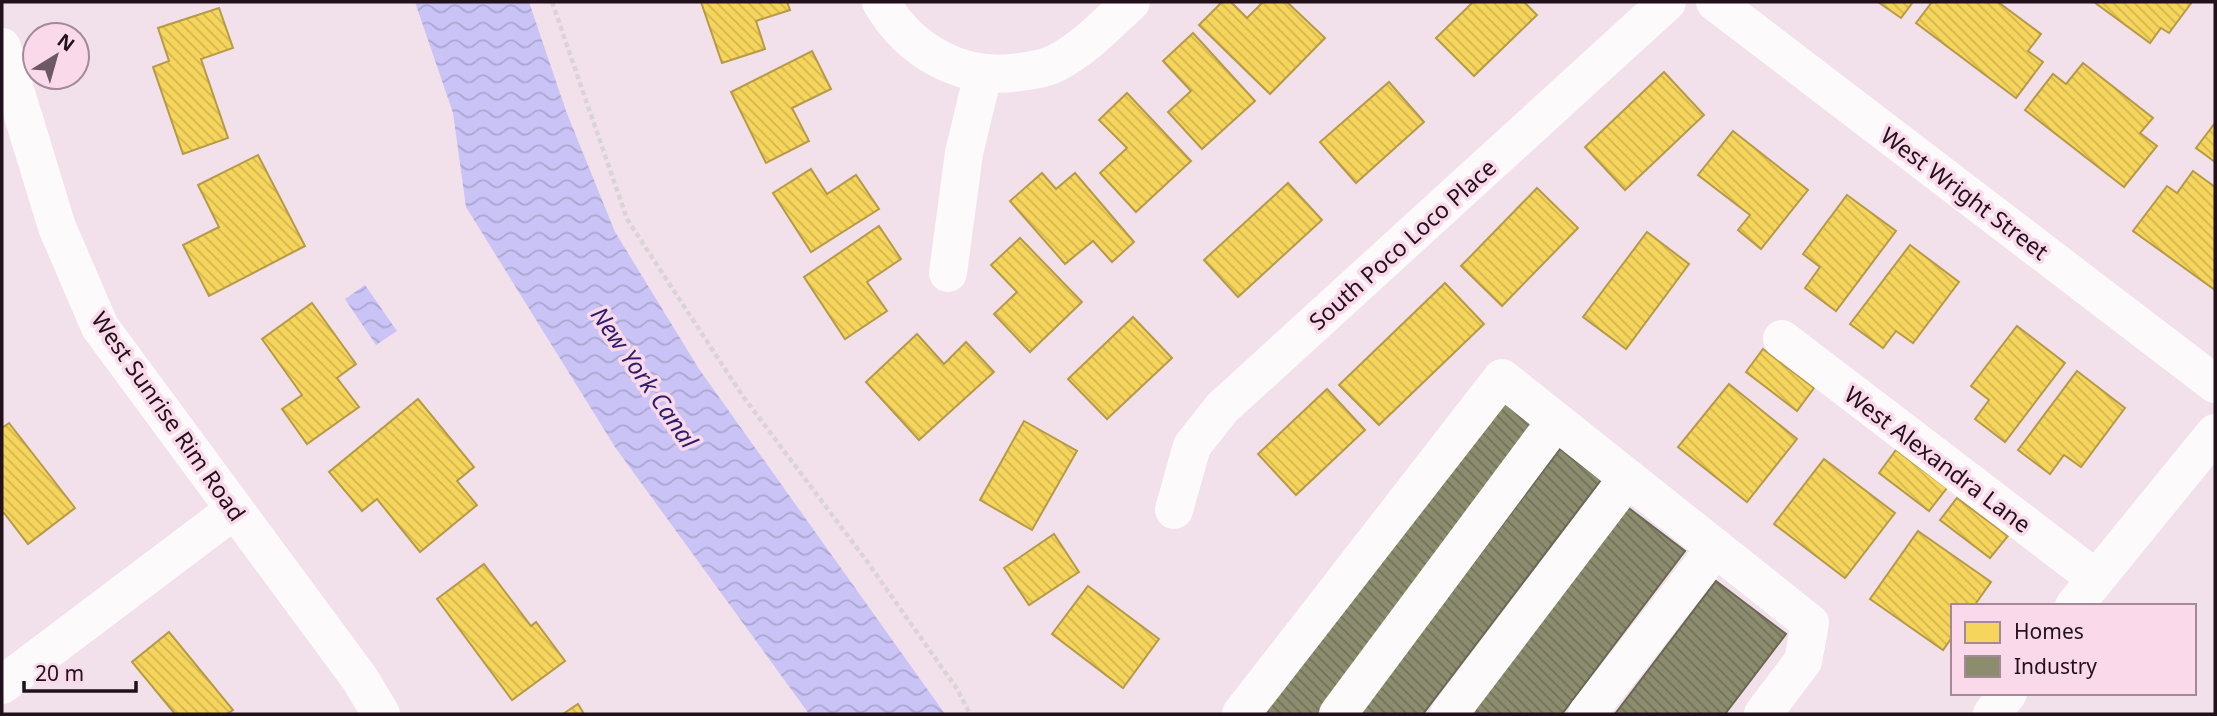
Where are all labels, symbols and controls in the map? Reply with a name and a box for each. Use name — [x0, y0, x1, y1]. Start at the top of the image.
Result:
north arrow — [21, 21, 91, 91]
text: N — [52, 27, 80, 57]
street label: West Wright Street — [1874, 119, 2056, 267]
street label: South Poco Loco Place — [1301, 151, 1503, 337]
water label: New York Canal — [584, 300, 706, 455]
street label: West Sunrise Rim Road — [85, 305, 253, 527]
street label: West Alexandra Lane — [1838, 378, 2038, 540]
legend — [1951, 604, 2196, 695]
text: Homes — [2014, 617, 2084, 645]
scale bar — [24, 650, 136, 694]
text: Industry — [2014, 652, 2097, 680]
text: 20 m — [35, 659, 84, 687]

